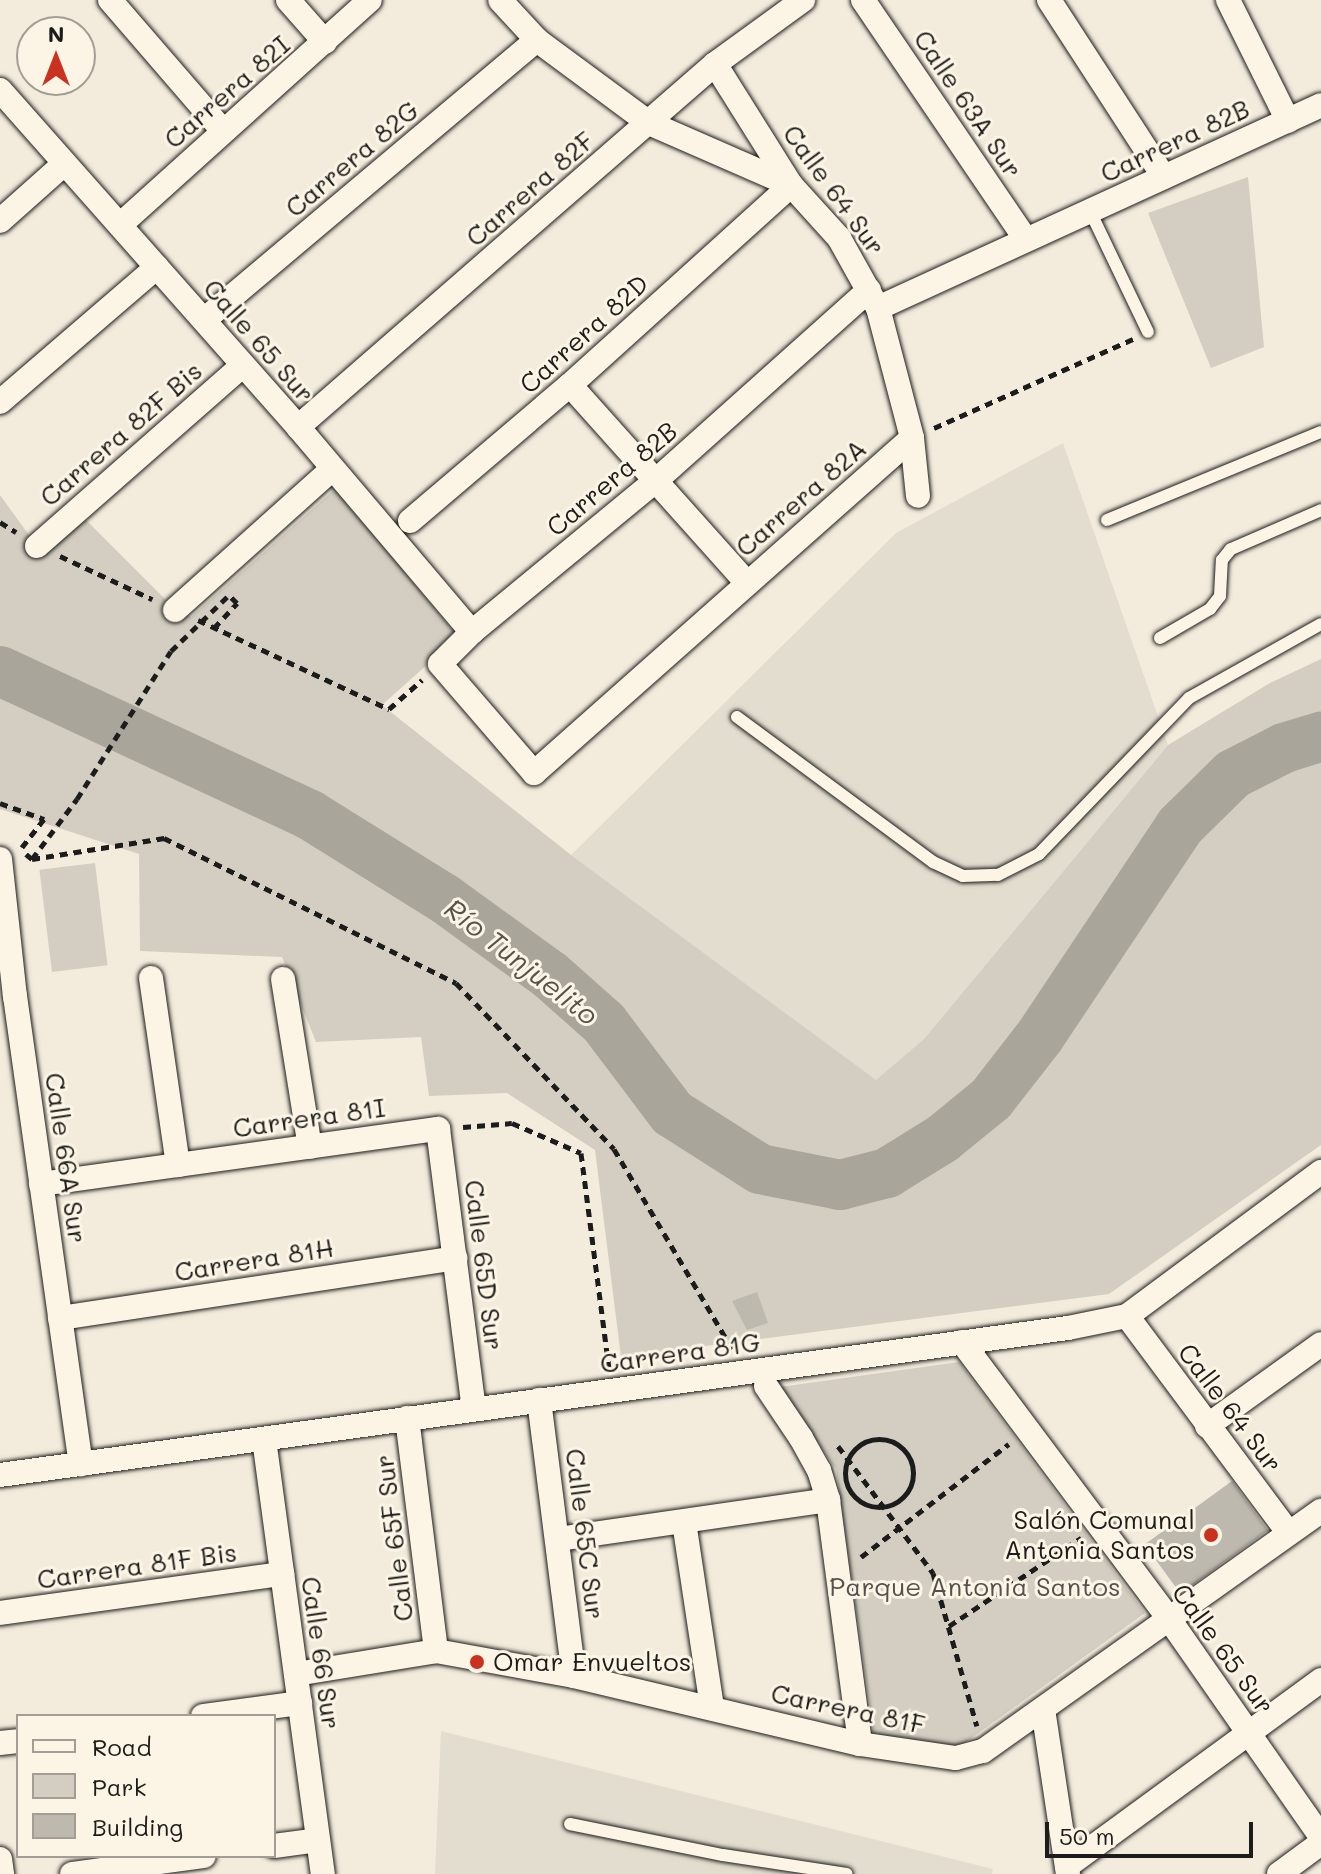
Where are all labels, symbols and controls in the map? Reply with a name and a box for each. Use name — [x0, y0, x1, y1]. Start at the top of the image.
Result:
north arrow — [16, 16, 96, 96]
text: N — [48, 19, 64, 48]
street label: Calle 63A Sur — [907, 24, 1029, 184]
street label: Carrera 82I — [158, 29, 296, 155]
street label: Carrera 82B — [1096, 93, 1254, 189]
street label: Carrera 82G — [279, 94, 425, 224]
street label: Calle 64 Sur — [776, 119, 892, 261]
street label: Carrera 82F — [460, 125, 600, 253]
street label: Carrera 82D — [513, 268, 655, 400]
street label: Calle 65 Sur — [197, 273, 321, 409]
street label: Carrera 82F Bis — [34, 355, 208, 513]
street label: Carrera 82B — [540, 415, 684, 543]
street label: Carrera 82A — [729, 433, 873, 563]
water label: Río Tunjuelito — [439, 891, 605, 1031]
street label: Calle 66A Sur — [39, 1071, 93, 1245]
street label: Carrera 81I — [231, 1092, 387, 1144]
street label: Calle 65D Sur — [458, 1178, 510, 1352]
street label: Carrera 81H — [172, 1232, 336, 1288]
street label: Carrera 81G — [598, 1326, 762, 1380]
street label: Calle 64 Sur — [1171, 1337, 1289, 1479]
street label: Calle 65C Sur — [559, 1447, 611, 1621]
street label: Calle 65F Sur — [368, 1453, 420, 1623]
place label: Salón Comunal Antonia Santos — [1004, 1504, 1195, 1566]
marker: Salón Comunal Antonia Santos — [1202, 1526, 1220, 1544]
street label: Carrera 81F Bis — [35, 1537, 239, 1595]
park label: Parque Antonia Santos — [829, 1571, 1121, 1603]
street label: Calle 66 Sur — [295, 1575, 347, 1731]
street label: Calle 65 Sur — [1165, 1578, 1281, 1720]
place label: Omar Envueltos — [493, 1646, 691, 1678]
marker: Omar Envueltos — [468, 1653, 486, 1671]
street label: Carrera 81F — [768, 1677, 928, 1741]
legend — [16, 1714, 276, 1858]
text: Road — [92, 1731, 152, 1762]
text: Park — [92, 1771, 146, 1802]
scale bar — [1049, 1806, 1257, 1856]
text: Building — [92, 1811, 183, 1842]
text: 50 m — [1059, 1820, 1115, 1851]

